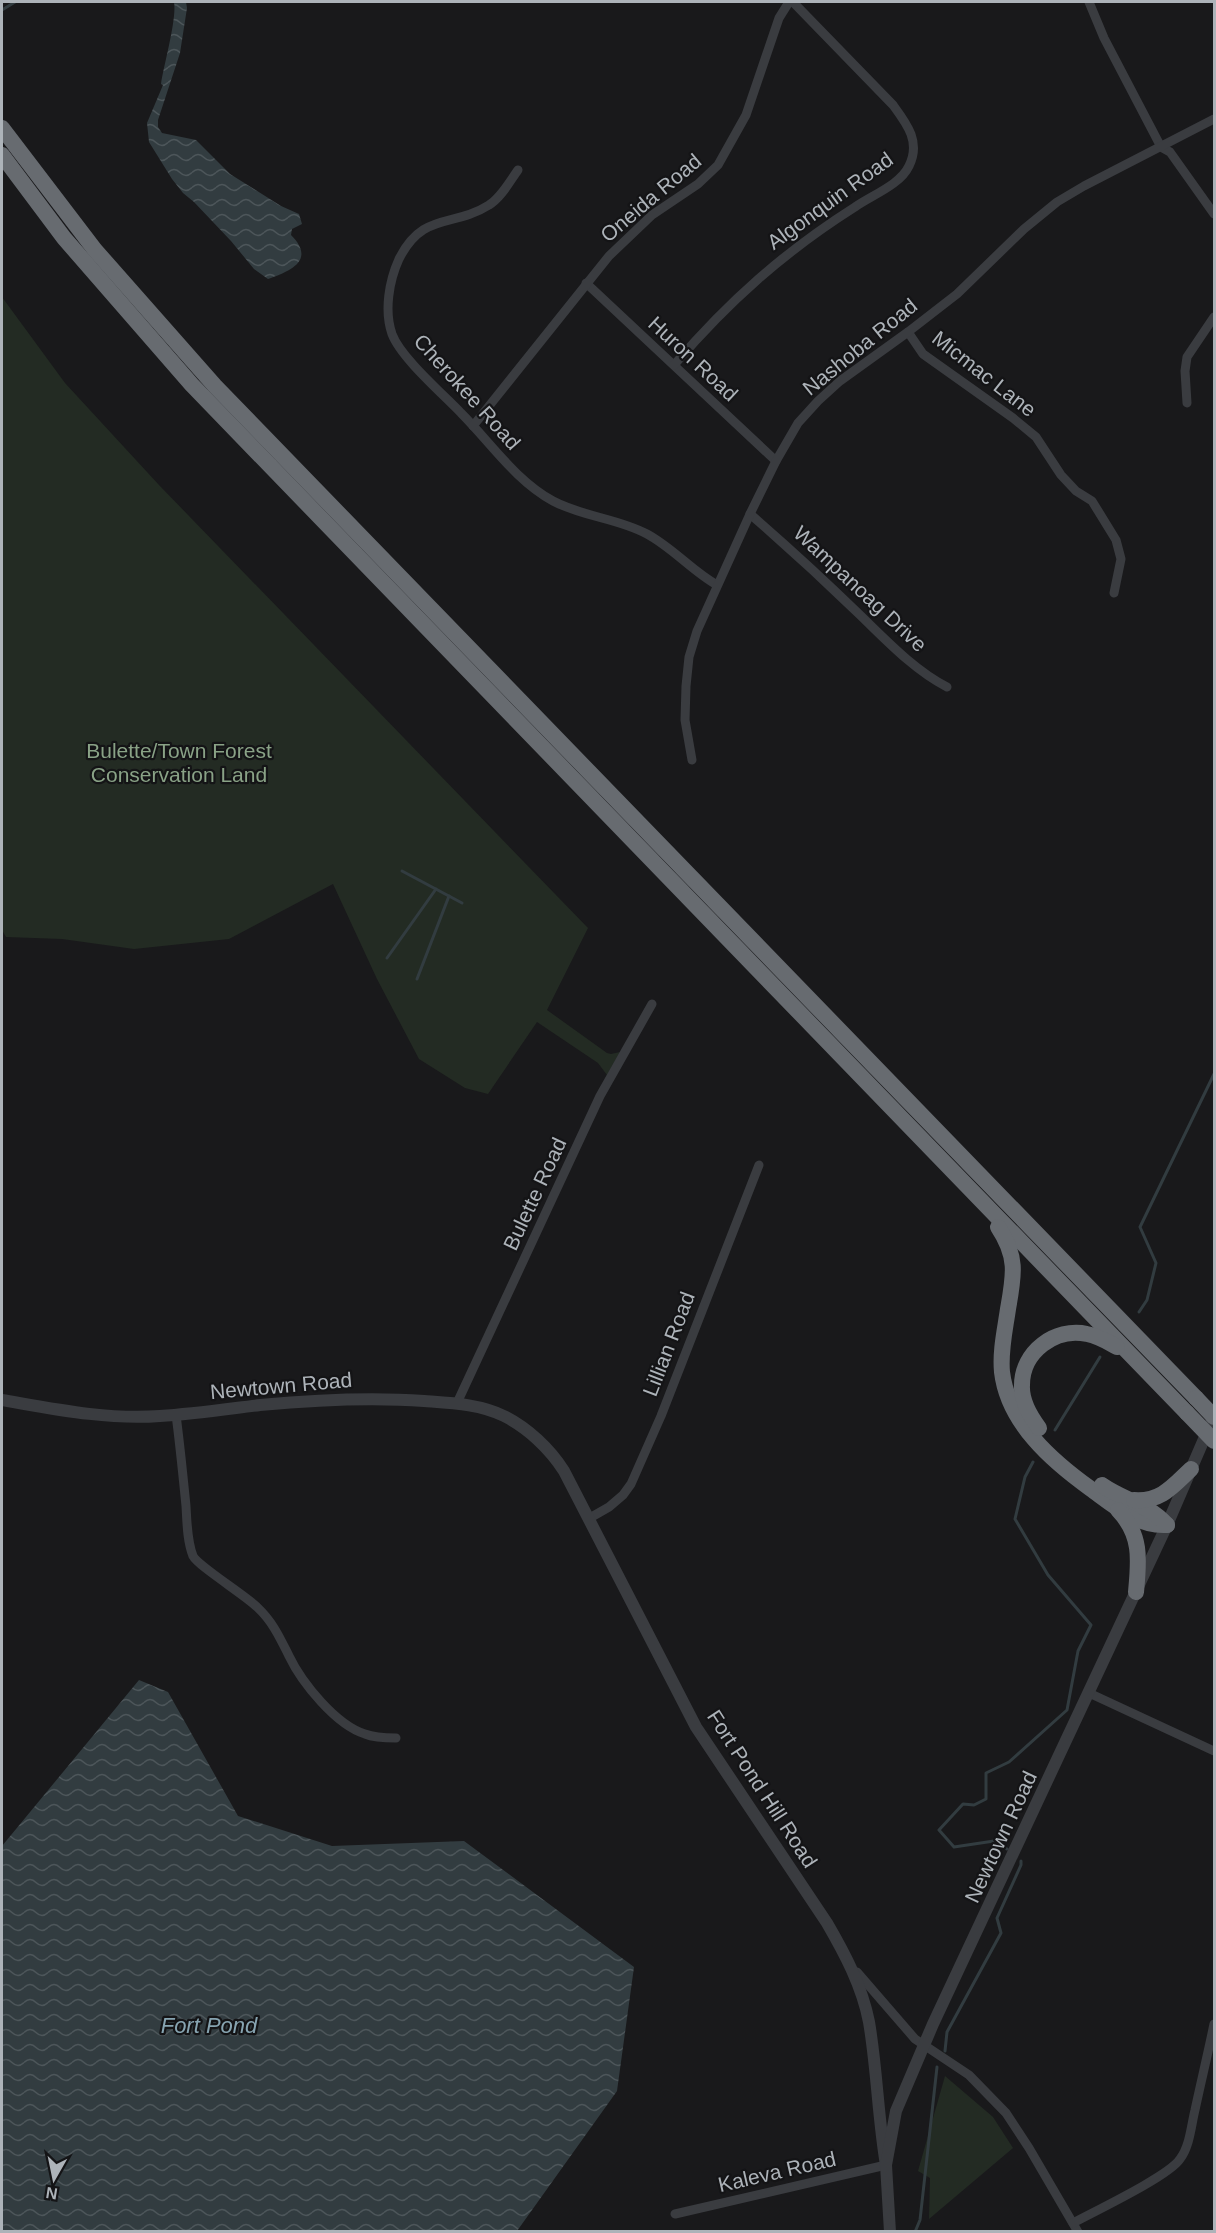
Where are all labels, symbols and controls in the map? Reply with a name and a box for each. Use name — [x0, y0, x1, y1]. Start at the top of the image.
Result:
street label: Algonquin Road — [762, 147, 897, 254]
street label: Oneida Road — [596, 149, 705, 246]
street label: Nashoba Road — [798, 294, 921, 400]
street label: Huron Road — [644, 312, 743, 406]
street label: Micmac Lane — [928, 326, 1041, 421]
street label: Cherokee Road — [410, 329, 525, 454]
street label: Wampanoag Drive — [789, 521, 931, 656]
park label: Bulette/Town Forest Conservation Land — [86, 739, 272, 786]
street label: Bulette Road — [498, 1134, 571, 1254]
street label: Lillian Road — [638, 1288, 699, 1399]
street label: Newtown Road — [209, 1368, 353, 1403]
street label: Fort Pond Hill Road — [703, 1706, 822, 1872]
street label: Newtown Road — [960, 1767, 1041, 1906]
water label: Fort Pond — [161, 2013, 258, 2038]
street label: Kaleva Road — [716, 2147, 838, 2196]
north arrow — [24, 2149, 84, 2209]
text: N — [45, 2184, 59, 2203]

